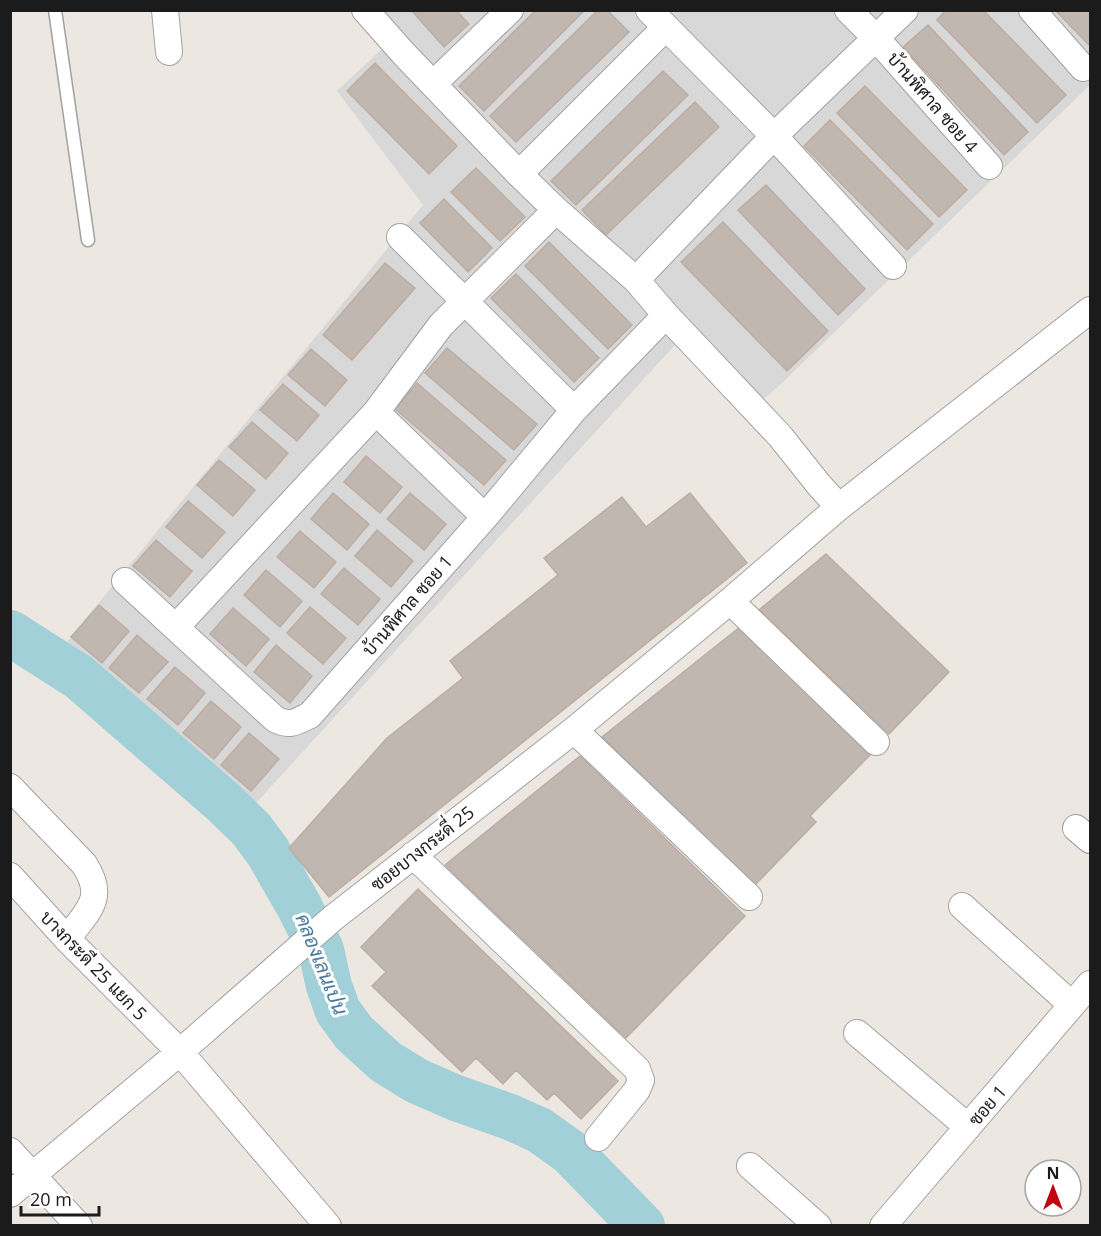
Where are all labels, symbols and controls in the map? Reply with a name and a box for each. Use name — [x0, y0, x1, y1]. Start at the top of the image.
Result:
street label: บ้านพิศาล ซอย 4 — [882, 46, 984, 158]
street label: บ้านพิศาล ซอย 1 — [356, 549, 458, 661]
street label: ซอยบางกระดี่ 25 — [363, 798, 479, 896]
street label: บางกระดี 25 แยก 5 — [35, 905, 153, 1025]
water label: คลองเลนเปน — [289, 909, 355, 1019]
street label: ซอย 1 — [963, 1079, 1011, 1131]
north arrow — [1023, 1158, 1083, 1218]
text: N — [1046, 1162, 1060, 1184]
scale bar — [21, 1179, 99, 1217]
text: 20 m — [30, 1187, 72, 1211]

